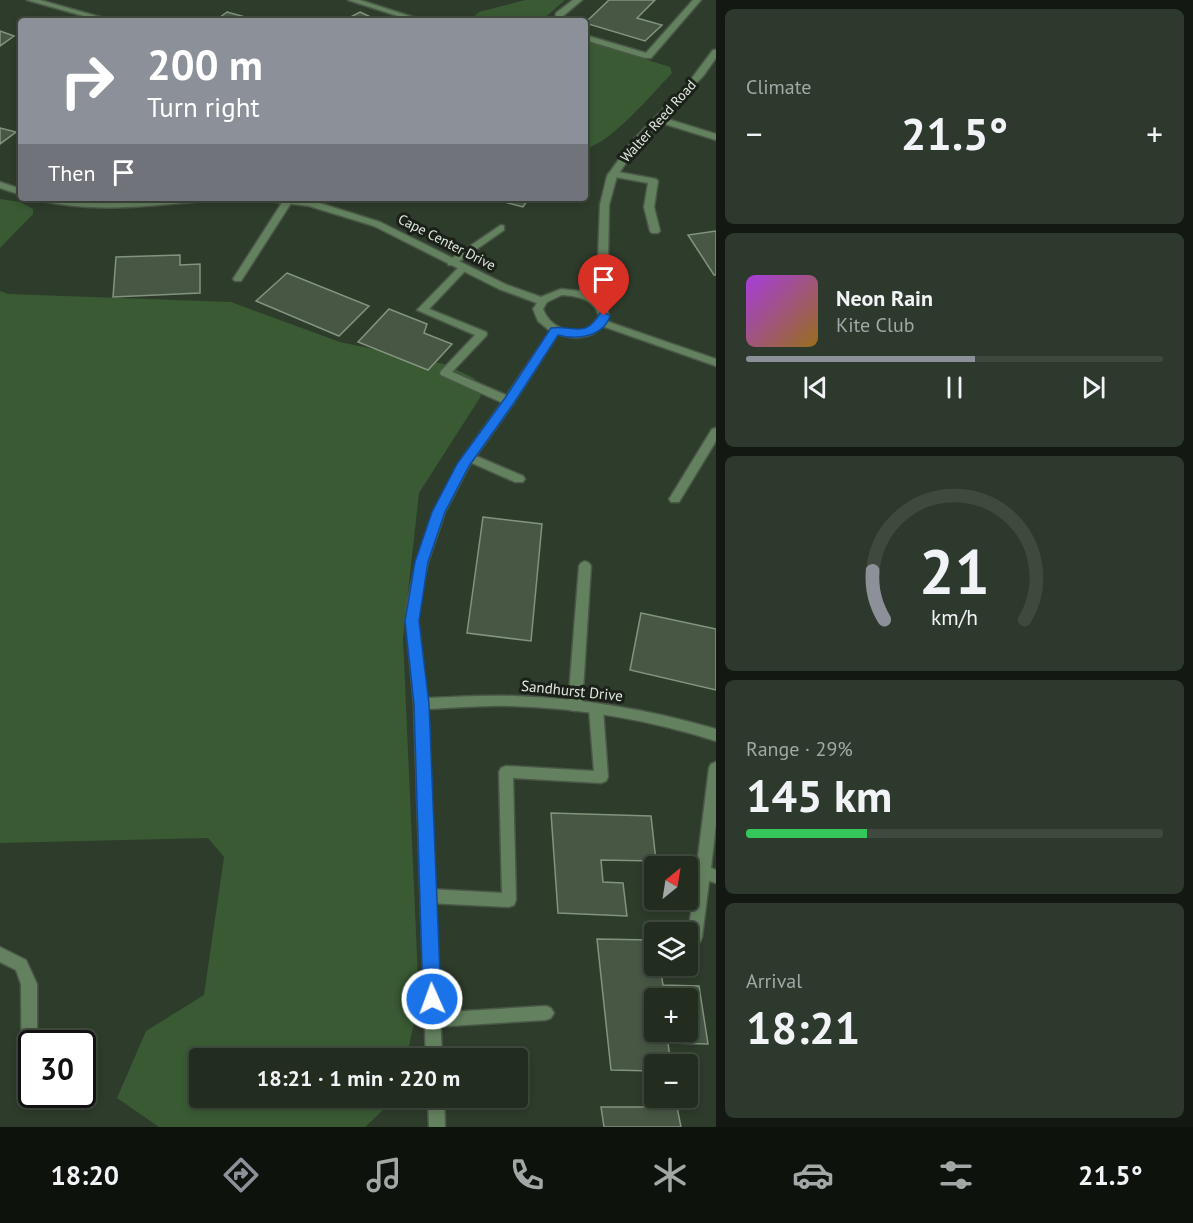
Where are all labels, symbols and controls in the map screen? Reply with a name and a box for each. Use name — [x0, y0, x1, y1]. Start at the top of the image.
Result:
text: 200 m — [147, 37, 263, 92]
icon: right — [48, 42, 126, 120]
text: Climate — [746, 74, 812, 100]
street label: Walter Reed Road — [616, 76, 700, 166]
text: Turn right — [147, 90, 260, 124]
text: 21.5° — [901, 104, 1008, 162]
text: − — [746, 112, 763, 155]
text: + — [1146, 112, 1163, 155]
icon: arrive — [107, 156, 140, 189]
text: Then — [48, 159, 95, 187]
street label: Cape Center Drive — [395, 210, 499, 274]
pin — [578, 254, 629, 316]
icon: arrive — [587, 263, 620, 296]
text: Neon Rain — [836, 284, 933, 312]
text: Kite Club — [836, 312, 914, 338]
icon: previous — [799, 371, 832, 404]
icon: pause — [938, 371, 971, 404]
icon: next — [1077, 371, 1110, 404]
text: 21 — [919, 531, 990, 612]
text: km/h — [931, 604, 978, 632]
street label: Sandhurst Drive — [520, 676, 624, 705]
text: Range · 29% — [746, 736, 853, 762]
text: 145 km — [746, 766, 892, 824]
north arrow — [644, 856, 698, 910]
map controls — [644, 856, 698, 1108]
button: layers — [644, 922, 698, 976]
position arrow — [400, 967, 464, 1031]
text: Arrival — [746, 968, 802, 994]
button: + — [644, 988, 698, 1042]
text: 18:21 — [746, 998, 860, 1056]
speed limit sign: 30 — [18, 1030, 96, 1108]
button: − — [644, 1054, 698, 1108]
text: 18:21 · 1 min · 220 m — [257, 1064, 460, 1092]
icon: directions — [220, 1154, 262, 1196]
icon: music — [363, 1154, 405, 1196]
icon: phone — [506, 1154, 548, 1196]
icon: climate — [649, 1154, 691, 1196]
icon: car — [792, 1154, 834, 1196]
icon: filters — [935, 1154, 977, 1196]
text: 18:20 — [51, 1158, 119, 1192]
text: 21.5° — [1078, 1158, 1142, 1192]

